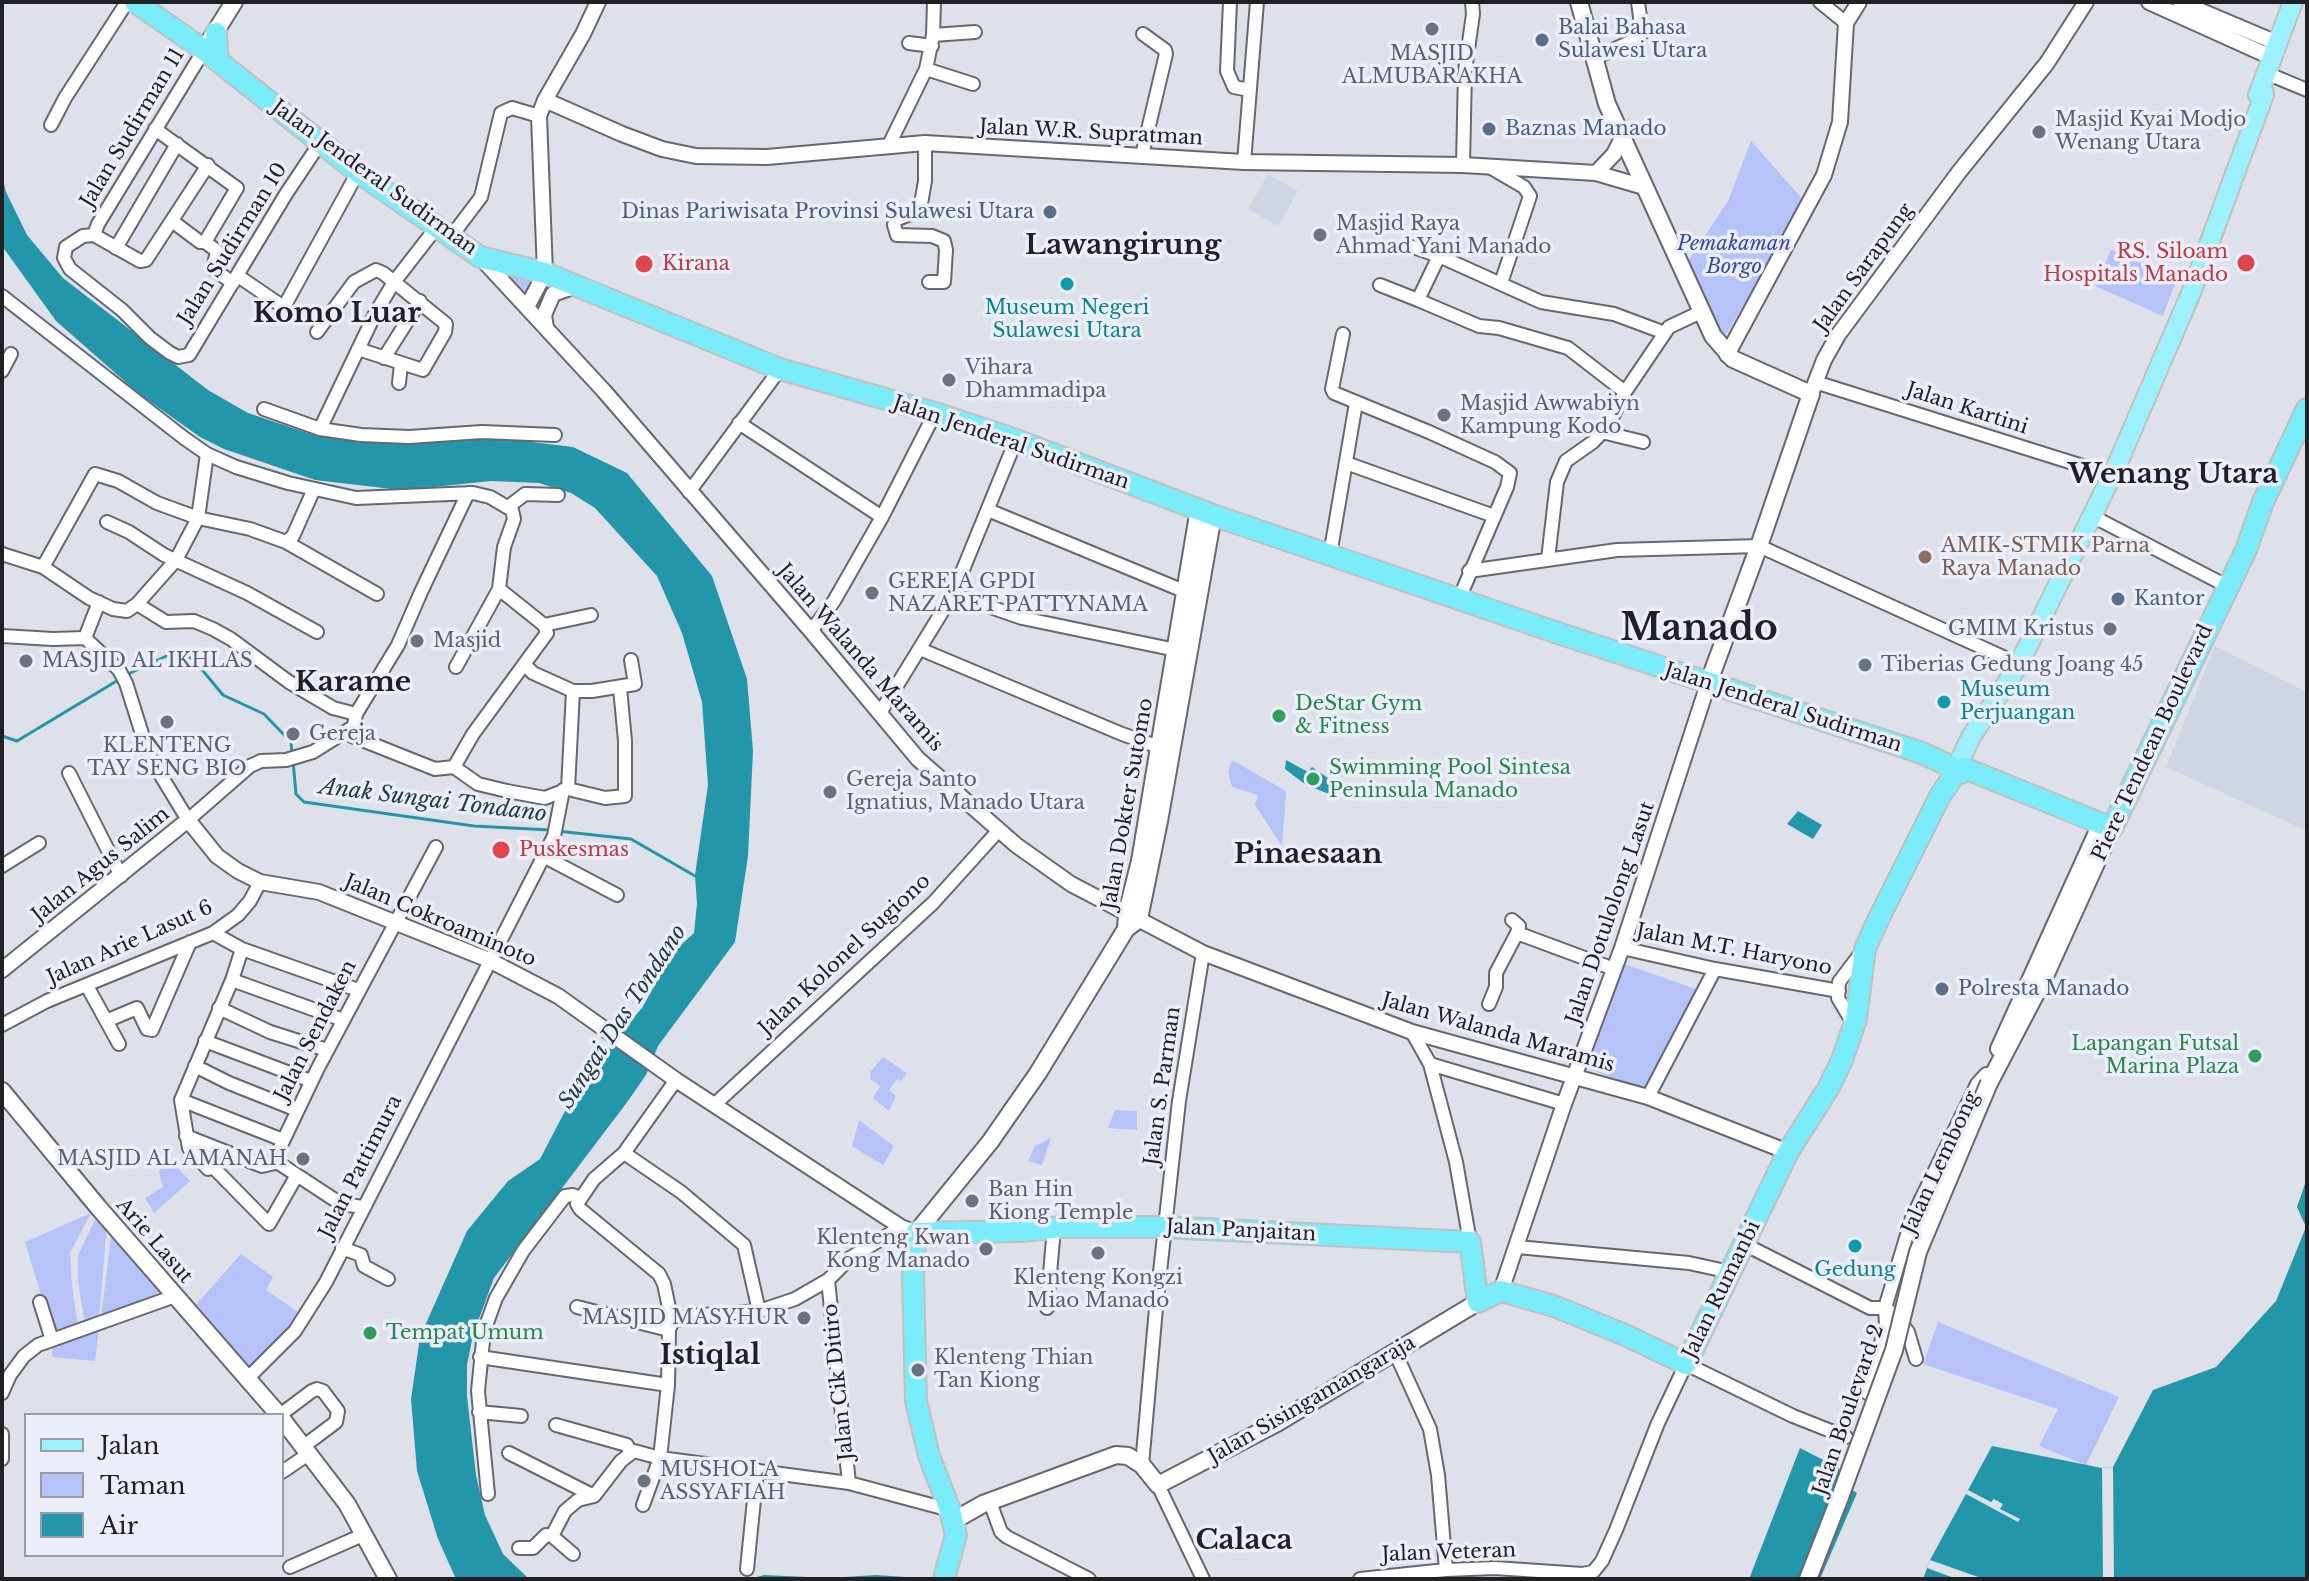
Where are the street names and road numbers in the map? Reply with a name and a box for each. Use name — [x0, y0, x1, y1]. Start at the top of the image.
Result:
street label: Jalan Sudirman 11 — [76, 44, 190, 212]
street label: Jalan Jenderal Sudirman — [266, 95, 482, 261]
street label: Jalan W.R. Supratman — [979, 115, 1203, 151]
street label: Jalan Sudirman 10 — [173, 158, 293, 330]
street label: Jalan Sarapung — [1809, 199, 1919, 337]
street label: Jalan Kartini — [1903, 378, 2031, 440]
street label: Jalan Jenderal Sudirman — [890, 391, 1132, 495]
street label: Jalan Walanda Maramis — [772, 559, 948, 757]
street label: Piere Tendean Boulevard — [2087, 621, 2219, 865]
street label: Jalan Jenderal Sudirman — [1661, 658, 1905, 758]
street label: Jalan Dokter Sutomo — [1098, 696, 1158, 912]
street label: Jalan Dotulolong Lasut — [1562, 799, 1660, 1027]
street label: Jalan Agus Salim — [27, 802, 175, 928]
street label: Jalan Kolonel Sugiono — [754, 869, 936, 1041]
street label: Jalan Cokroaminoto — [340, 870, 540, 972]
street label: Jalan Arie Lasut 6 — [44, 896, 216, 990]
street label: Jalan M.T. Haryono — [1634, 919, 1834, 981]
street label: Jalan Sendaken — [270, 957, 362, 1105]
street label: Jalan Walanda Maramis — [1379, 988, 1617, 1078]
street label: Jalan S. Parman — [1140, 1005, 1186, 1167]
street label: Jalan Lembong — [1897, 1088, 1985, 1238]
street label: Jalan Pattimura — [315, 1091, 407, 1243]
street label: Arie Lasut — [111, 1194, 197, 1288]
street label: Jalan Panjaitan — [1165, 1215, 1317, 1247]
street label: Jalan Rumanbi — [1678, 1217, 1766, 1363]
street label: Jalan Cik Ditiro — [819, 1302, 859, 1462]
street label: Jalan Boulevard 2 — [1809, 1322, 1889, 1498]
street label: Jalan Sisingamangaraja — [1204, 1331, 1420, 1469]
street label: Jalan Veteran — [1381, 1539, 1517, 1567]

